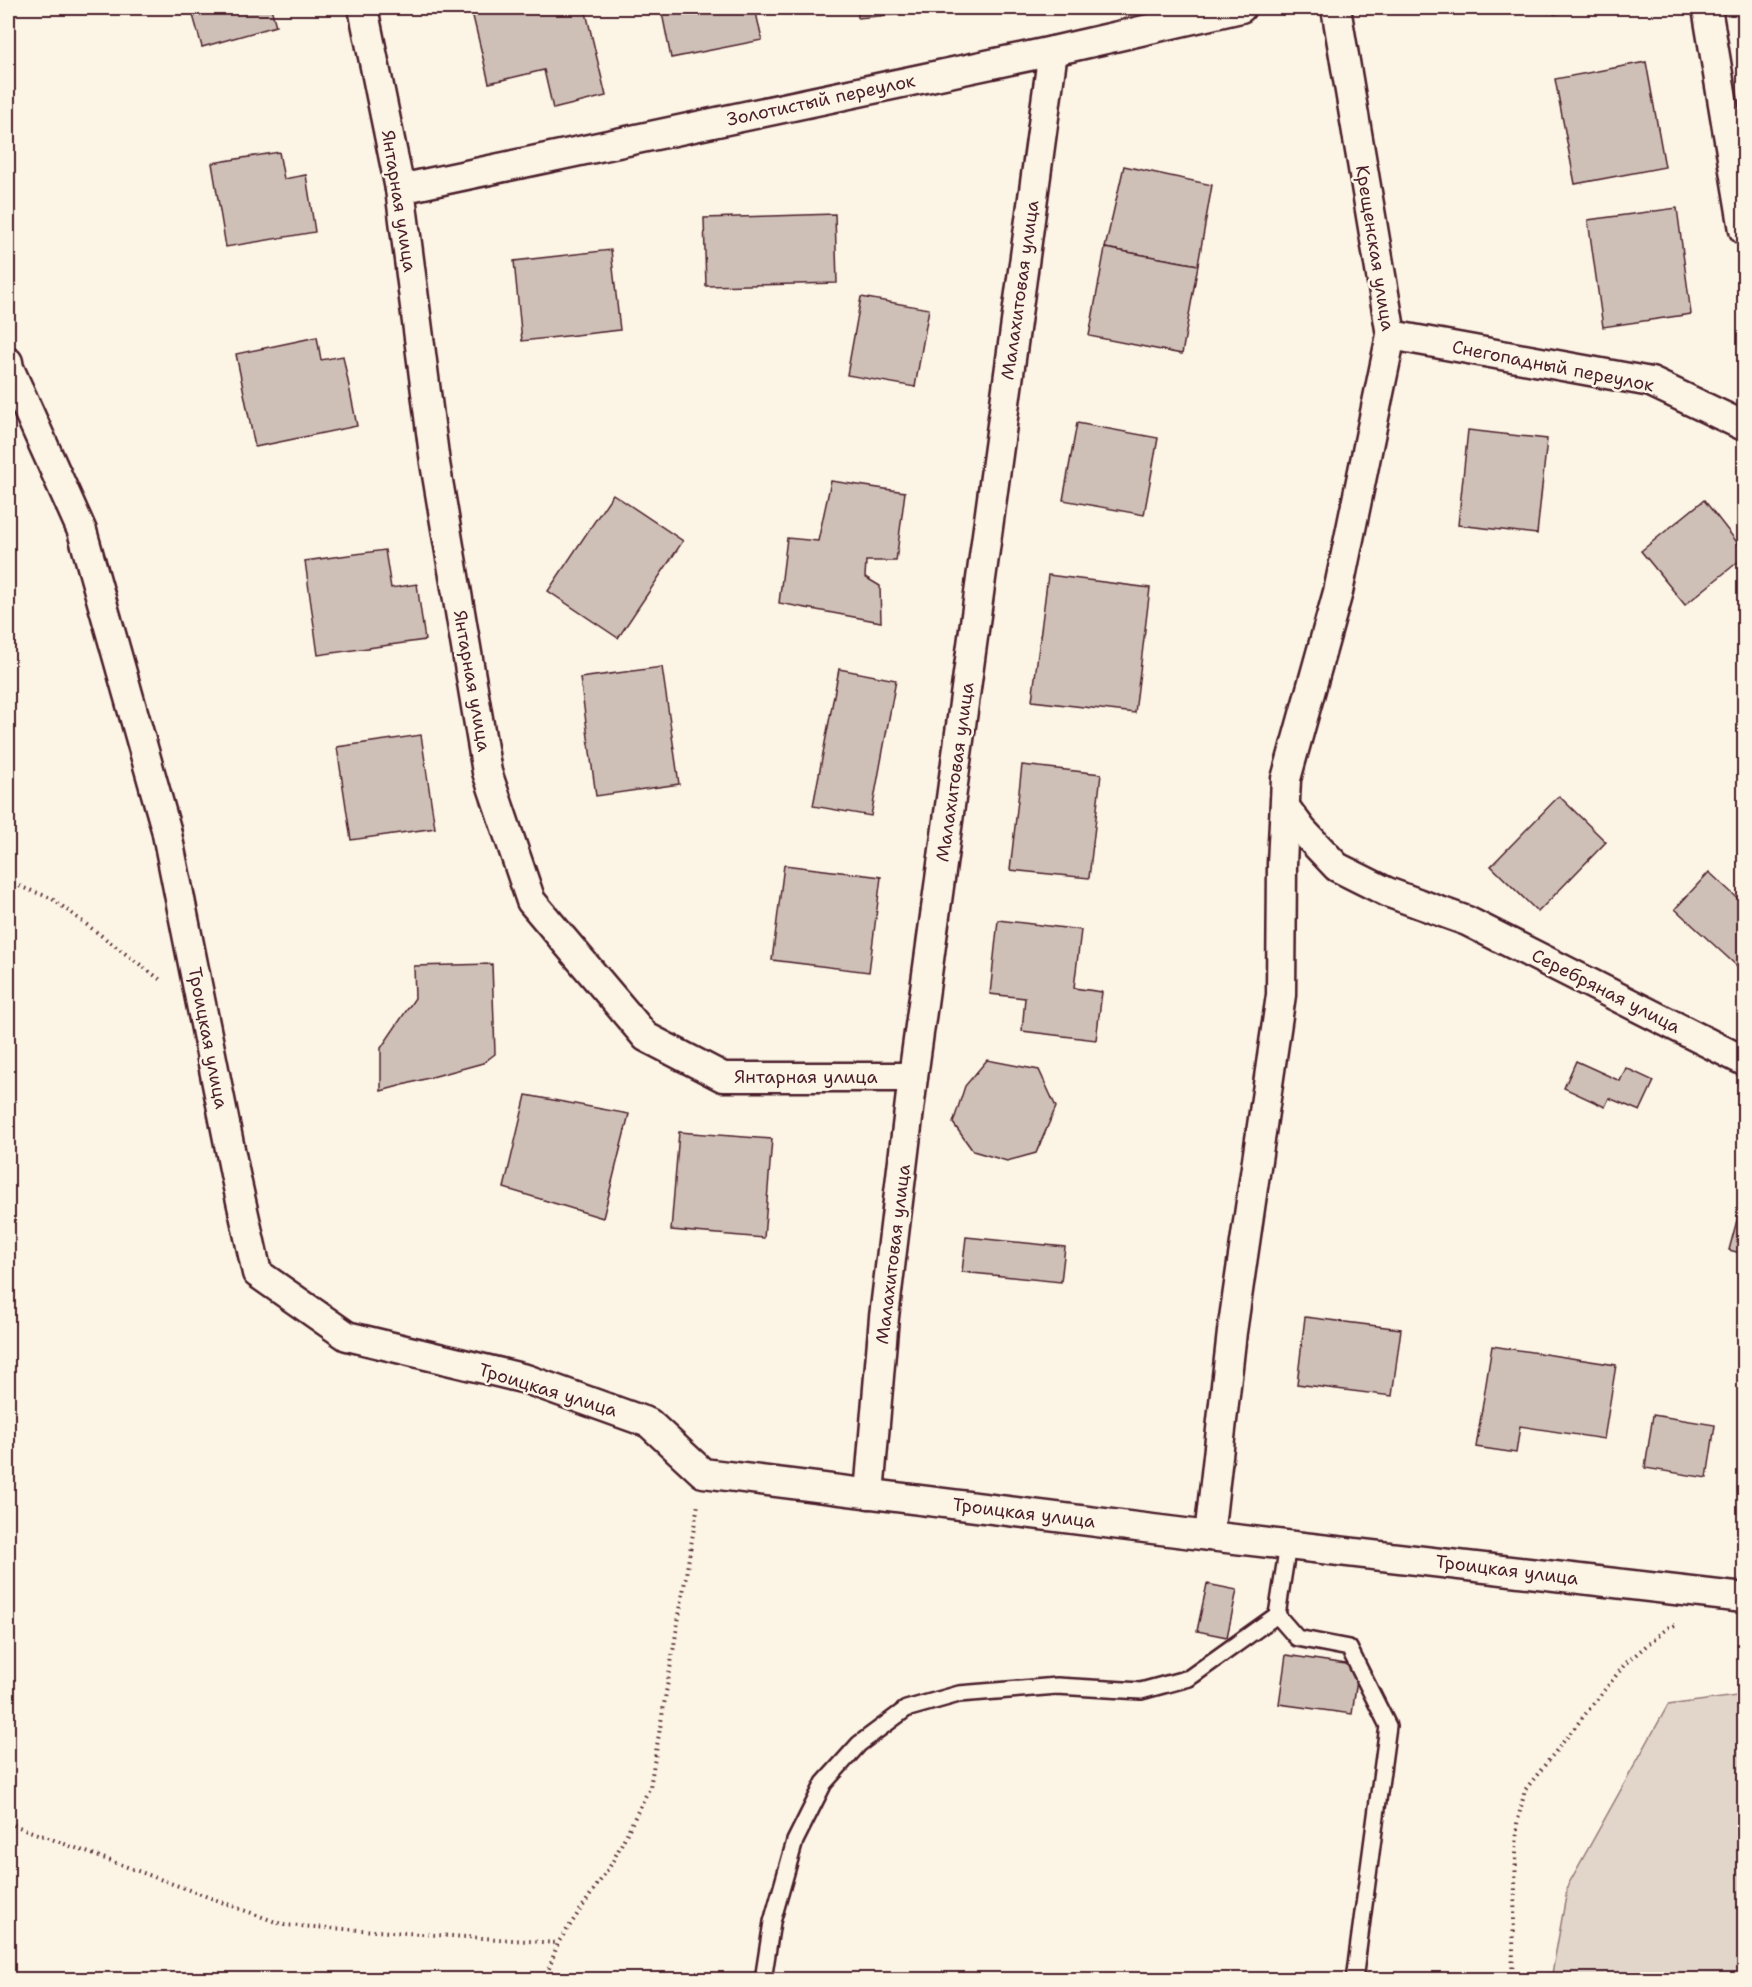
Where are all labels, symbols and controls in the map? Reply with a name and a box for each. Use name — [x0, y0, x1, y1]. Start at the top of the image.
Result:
street label: Золотистый переулок — [725, 68, 918, 132]
street label: Янтарная улица — [376, 128, 422, 274]
street label: Крещенская улица — [1350, 163, 1400, 333]
street label: Малахитовая улица — [996, 199, 1044, 381]
street label: Снегопадный переулок — [1450, 335, 1656, 397]
street label: Янтарная улица — [448, 608, 496, 754]
street label: Малахитовая улица — [931, 681, 979, 863]
street label: Серебряная улица — [1528, 943, 1684, 1039]
street label: Троицкая улица — [182, 965, 234, 1111]
street label: Янтарная улица — [734, 1065, 878, 1089]
street label: Малахитовая улица — [870, 1163, 916, 1345]
street label: Троицкая улица — [476, 1357, 620, 1423]
street label: Троицкая улица — [951, 1492, 1097, 1534]
street label: Троицкая улица — [1434, 1549, 1580, 1591]

